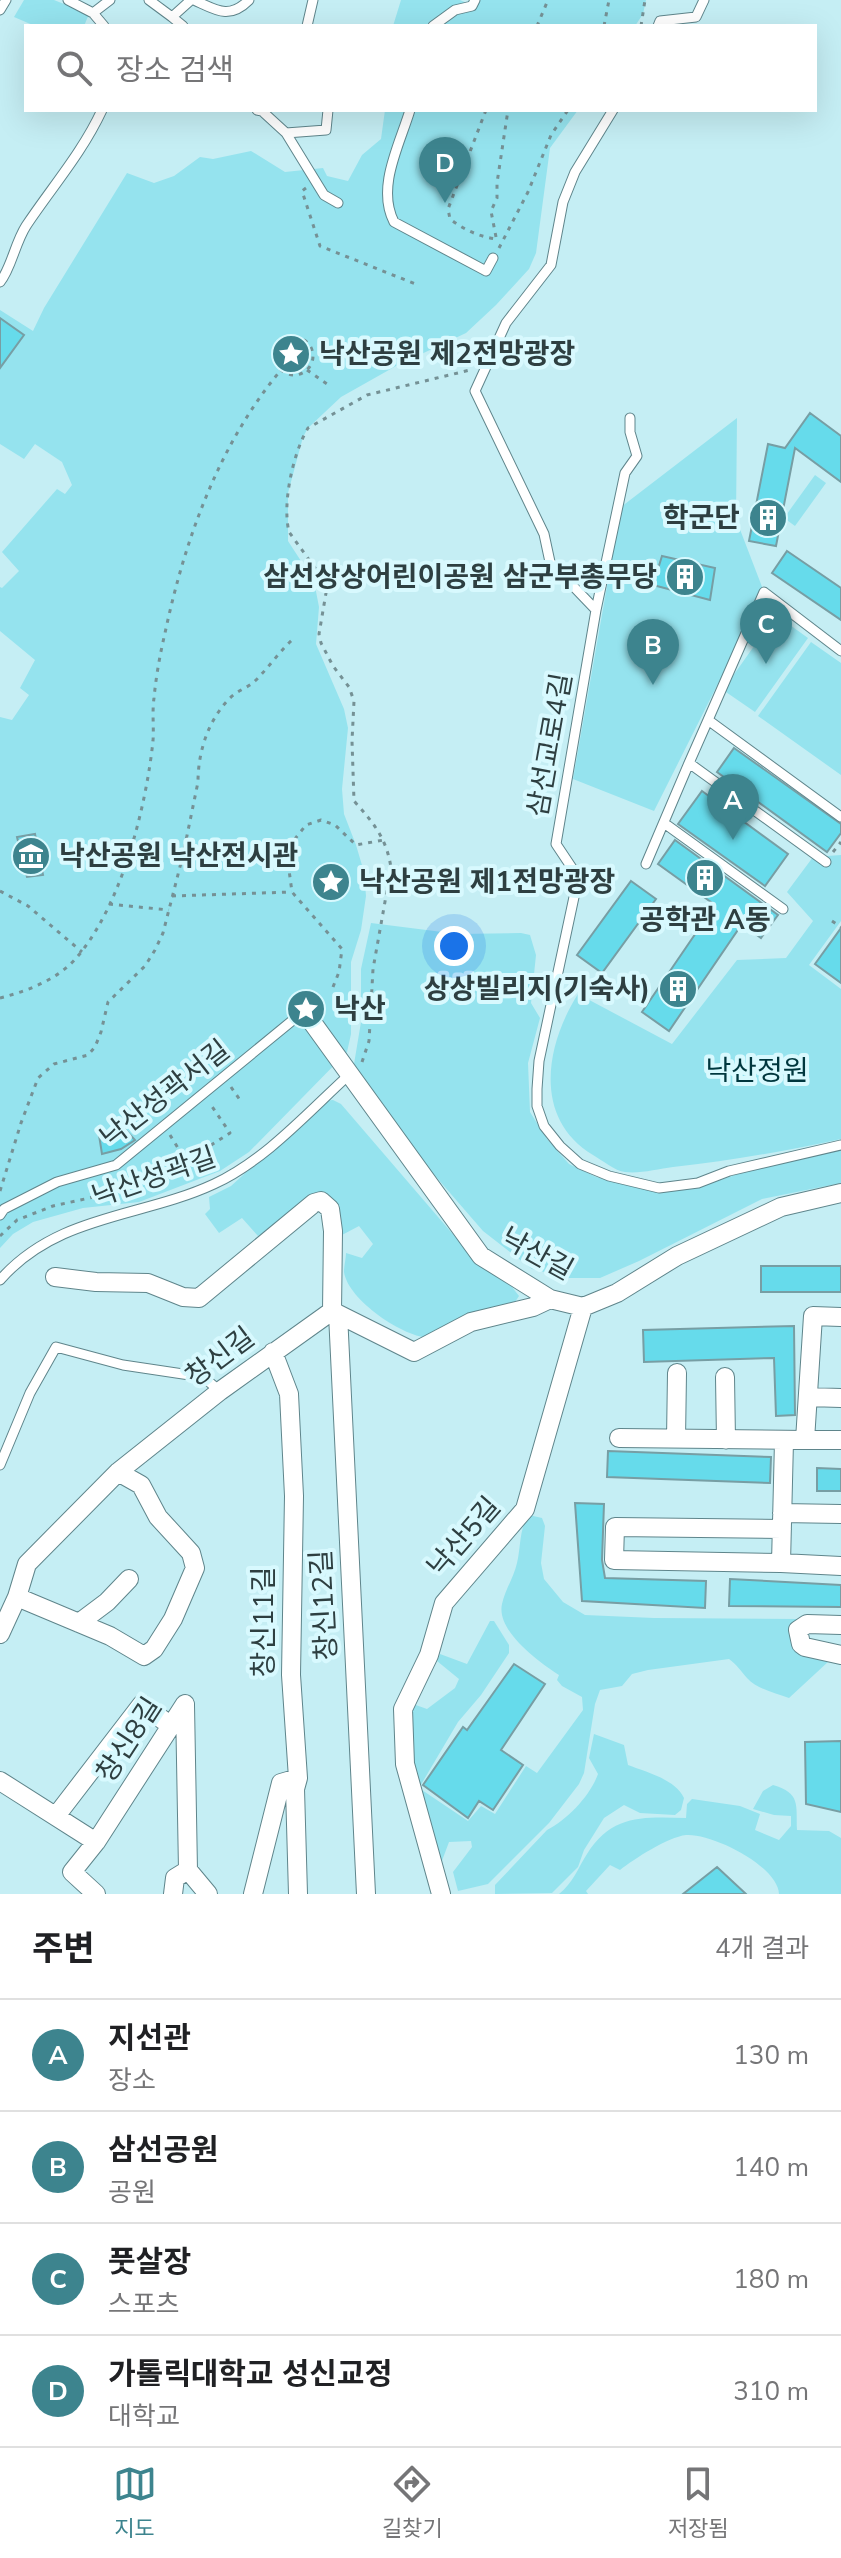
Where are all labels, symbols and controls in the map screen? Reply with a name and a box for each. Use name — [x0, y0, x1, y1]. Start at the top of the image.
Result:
search box — [24, 24, 817, 112]
icon: search — [52, 46, 96, 90]
text: 장소 검색 — [116, 50, 234, 91]
pin: D — [419, 137, 471, 203]
place icon: 낙산공원 제2전망광장 — [270, 333, 312, 375]
place label: 낙산공원 제2전망광장 — [319, 335, 575, 373]
building icon: 학군단 — [747, 497, 789, 539]
place label: 학군단 — [663, 499, 740, 537]
building icon: 삼선상상어린이공원 삼군부총무당 — [664, 556, 706, 598]
place label: 삼선상상어린이공원 삼군부총무당 — [263, 558, 657, 596]
pin: C — [740, 598, 792, 664]
pin: B — [627, 619, 679, 685]
street label: 삼선교로4길 — [519, 670, 581, 820]
pin: A — [707, 774, 759, 840]
museum icon: 낙산공원 낙산전시관 — [10, 835, 52, 877]
place label: 낙산공원 낙산전시관 — [59, 837, 298, 875]
building icon: 공학관 A동 — [684, 857, 726, 899]
place icon: 낙산공원 제1전망광장 — [310, 861, 352, 903]
place label: 낙산공원 제1전망광장 — [359, 863, 615, 901]
place label: 공학관 A동 — [639, 901, 771, 939]
your location — [434, 926, 474, 966]
building icon: 상상빌리지(기숙사) — [657, 968, 699, 1010]
place label: 상상빌리지(기숙사) — [424, 970, 650, 1008]
place icon: 낙산 — [285, 988, 327, 1030]
place label: 낙산 — [334, 990, 386, 1028]
street label: 낙산성곽서길 — [92, 1031, 238, 1157]
park label: 낙산정원 — [705, 1052, 809, 1090]
street label: 낙산성곽길 — [87, 1138, 221, 1216]
street label: 낙산길 — [494, 1219, 580, 1289]
street label: 창신길 — [178, 1319, 262, 1395]
street label: 낙산5길 — [419, 1489, 509, 1585]
street label: 창신12길 — [302, 1549, 346, 1661]
street label: 창신11길 — [245, 1567, 283, 1677]
street label: 창신8길 — [87, 1690, 171, 1790]
text: 주변 — [32, 1926, 95, 1972]
text: 4개 결과 — [715, 1931, 809, 1966]
text: 지선관 — [108, 2018, 191, 2059]
text: A — [48, 2038, 68, 2073]
text: 130 m — [733, 2038, 809, 2073]
text: 장소 — [108, 2063, 156, 2098]
text: 삼선공원 — [108, 2130, 218, 2171]
text: B — [49, 2150, 67, 2185]
text: 140 m — [733, 2150, 809, 2185]
text: 공원 — [108, 2175, 156, 2210]
text: 풋살장 — [108, 2242, 191, 2283]
text: C — [49, 2262, 67, 2297]
text: 180 m — [733, 2262, 809, 2297]
text: 스포츠 — [108, 2287, 180, 2322]
text: 가톨릭대학교 성신교정 — [108, 2354, 392, 2395]
text: D — [48, 2374, 68, 2409]
text: 310 m — [733, 2374, 809, 2409]
text: 대학교 — [108, 2399, 180, 2434]
tab: 지도 — [113, 2462, 157, 2544]
tab: 길찾기 — [382, 2462, 442, 2544]
tab: 저장됨 — [668, 2462, 728, 2544]

